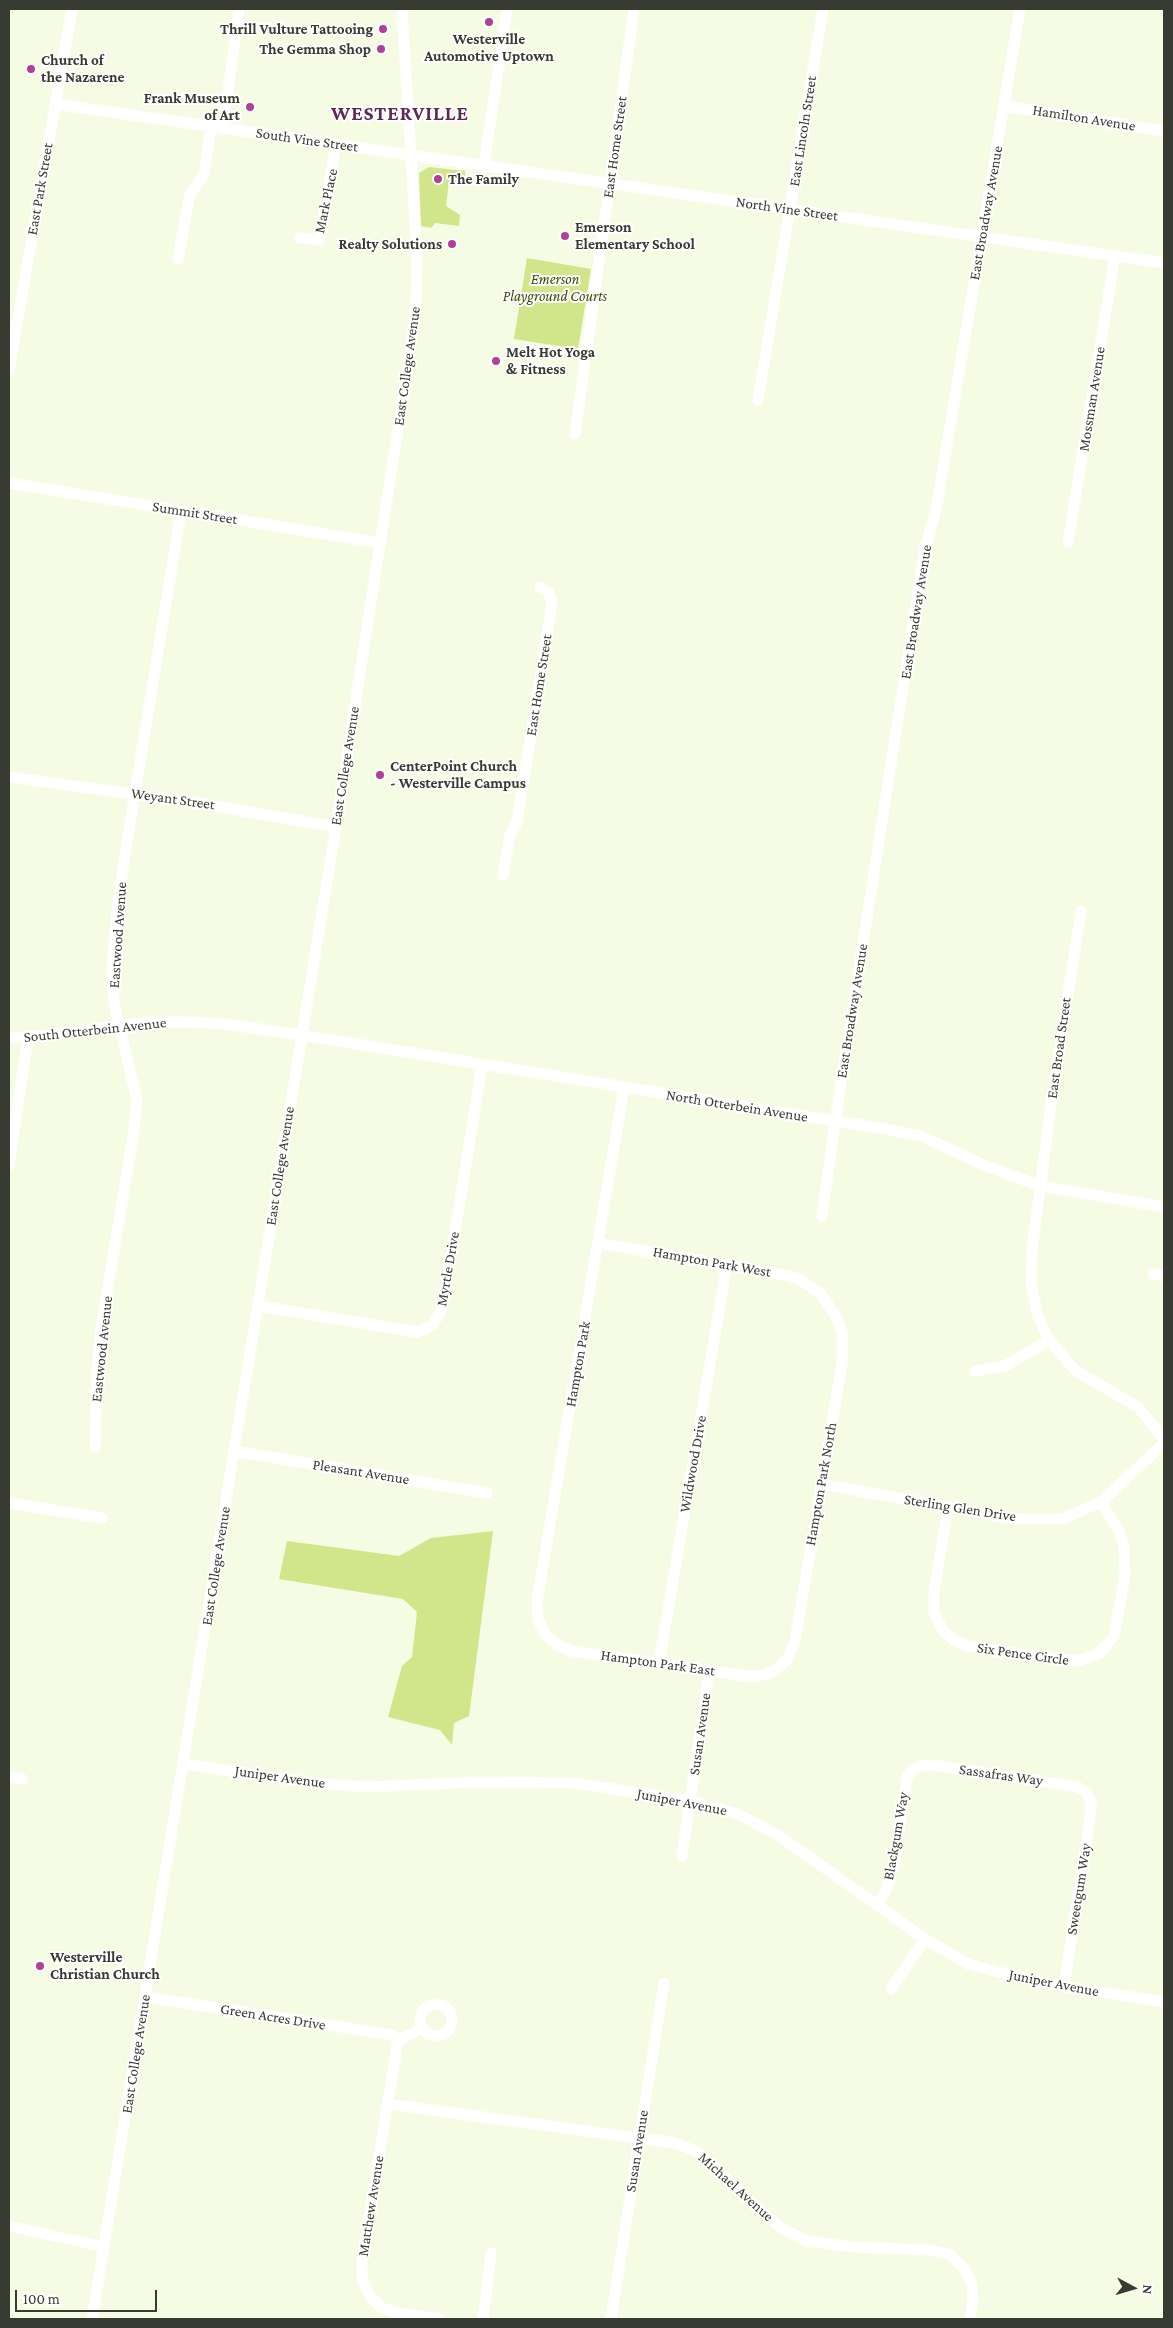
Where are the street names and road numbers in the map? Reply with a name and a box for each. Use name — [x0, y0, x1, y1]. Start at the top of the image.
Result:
street label: East Lincoln Street — [785, 74, 821, 188]
street label: East Home Street — [599, 95, 631, 199]
street label: Hamilton Avenue — [1031, 101, 1137, 135]
street label: South Vine Street — [255, 124, 359, 156]
street label: East Park Street — [23, 141, 57, 237]
street label: East Broadway Avenue — [965, 144, 1007, 282]
street label: Mark Place — [310, 167, 342, 235]
street label: North Vine Street — [735, 193, 839, 225]
street label: East College Avenue — [390, 305, 424, 427]
street label: Mossman Avenue — [1075, 345, 1109, 453]
street label: Summit Street — [151, 497, 239, 529]
street label: East Broadway Avenue — [896, 543, 936, 681]
street label: East Home Street — [522, 633, 556, 737]
street label: East College Avenue — [327, 705, 363, 827]
street label: Weyant Street — [130, 784, 216, 814]
street label: Eastwood Avenue — [105, 881, 131, 989]
street label: East Broadway Avenue — [832, 942, 872, 1080]
street label: East Broad Street — [1043, 996, 1075, 1100]
street label: South Otterbein Avenue — [23, 1014, 167, 1046]
street label: North Otterbein Avenue — [665, 1086, 809, 1126]
street label: East College Avenue — [262, 1105, 298, 1227]
street label: Myrtle Drive — [433, 1230, 463, 1308]
street label: Hampton Park West — [651, 1243, 773, 1281]
street label: Eastwood Avenue — [87, 1295, 117, 1403]
street label: Hampton Park — [562, 1320, 594, 1408]
street label: Wildwood Drive — [676, 1414, 710, 1514]
street label: Hampton Park North — [801, 1421, 841, 1547]
street label: Pleasant Avenue — [311, 1455, 411, 1489]
street label: Sterling Glen Drive — [903, 1490, 1017, 1526]
street label: East College Avenue — [198, 1505, 234, 1627]
street label: Six Pence Circle — [976, 1639, 1070, 1669]
street label: Hampton Park East — [600, 1646, 716, 1680]
street label: Susan Avenue — [685, 1692, 715, 1776]
street label: Sassafras Way — [958, 1760, 1044, 1790]
street label: Juniper Avenue — [234, 1762, 326, 1792]
street label: Juniper Avenue — [636, 1784, 728, 1820]
street label: Blackgum Way — [879, 1790, 913, 1882]
street label: Sweetgum Way — [1063, 1842, 1095, 1936]
street label: Juniper Avenue — [1008, 1965, 1100, 2001]
street label: East College Avenue — [118, 1993, 154, 2115]
street label: Green Acres Drive — [219, 2000, 327, 2034]
street label: Susan Avenue — [622, 2109, 652, 2193]
street label: Michael Avenue — [695, 2149, 777, 2225]
street label: Matthew Avenue — [354, 2154, 388, 2258]

